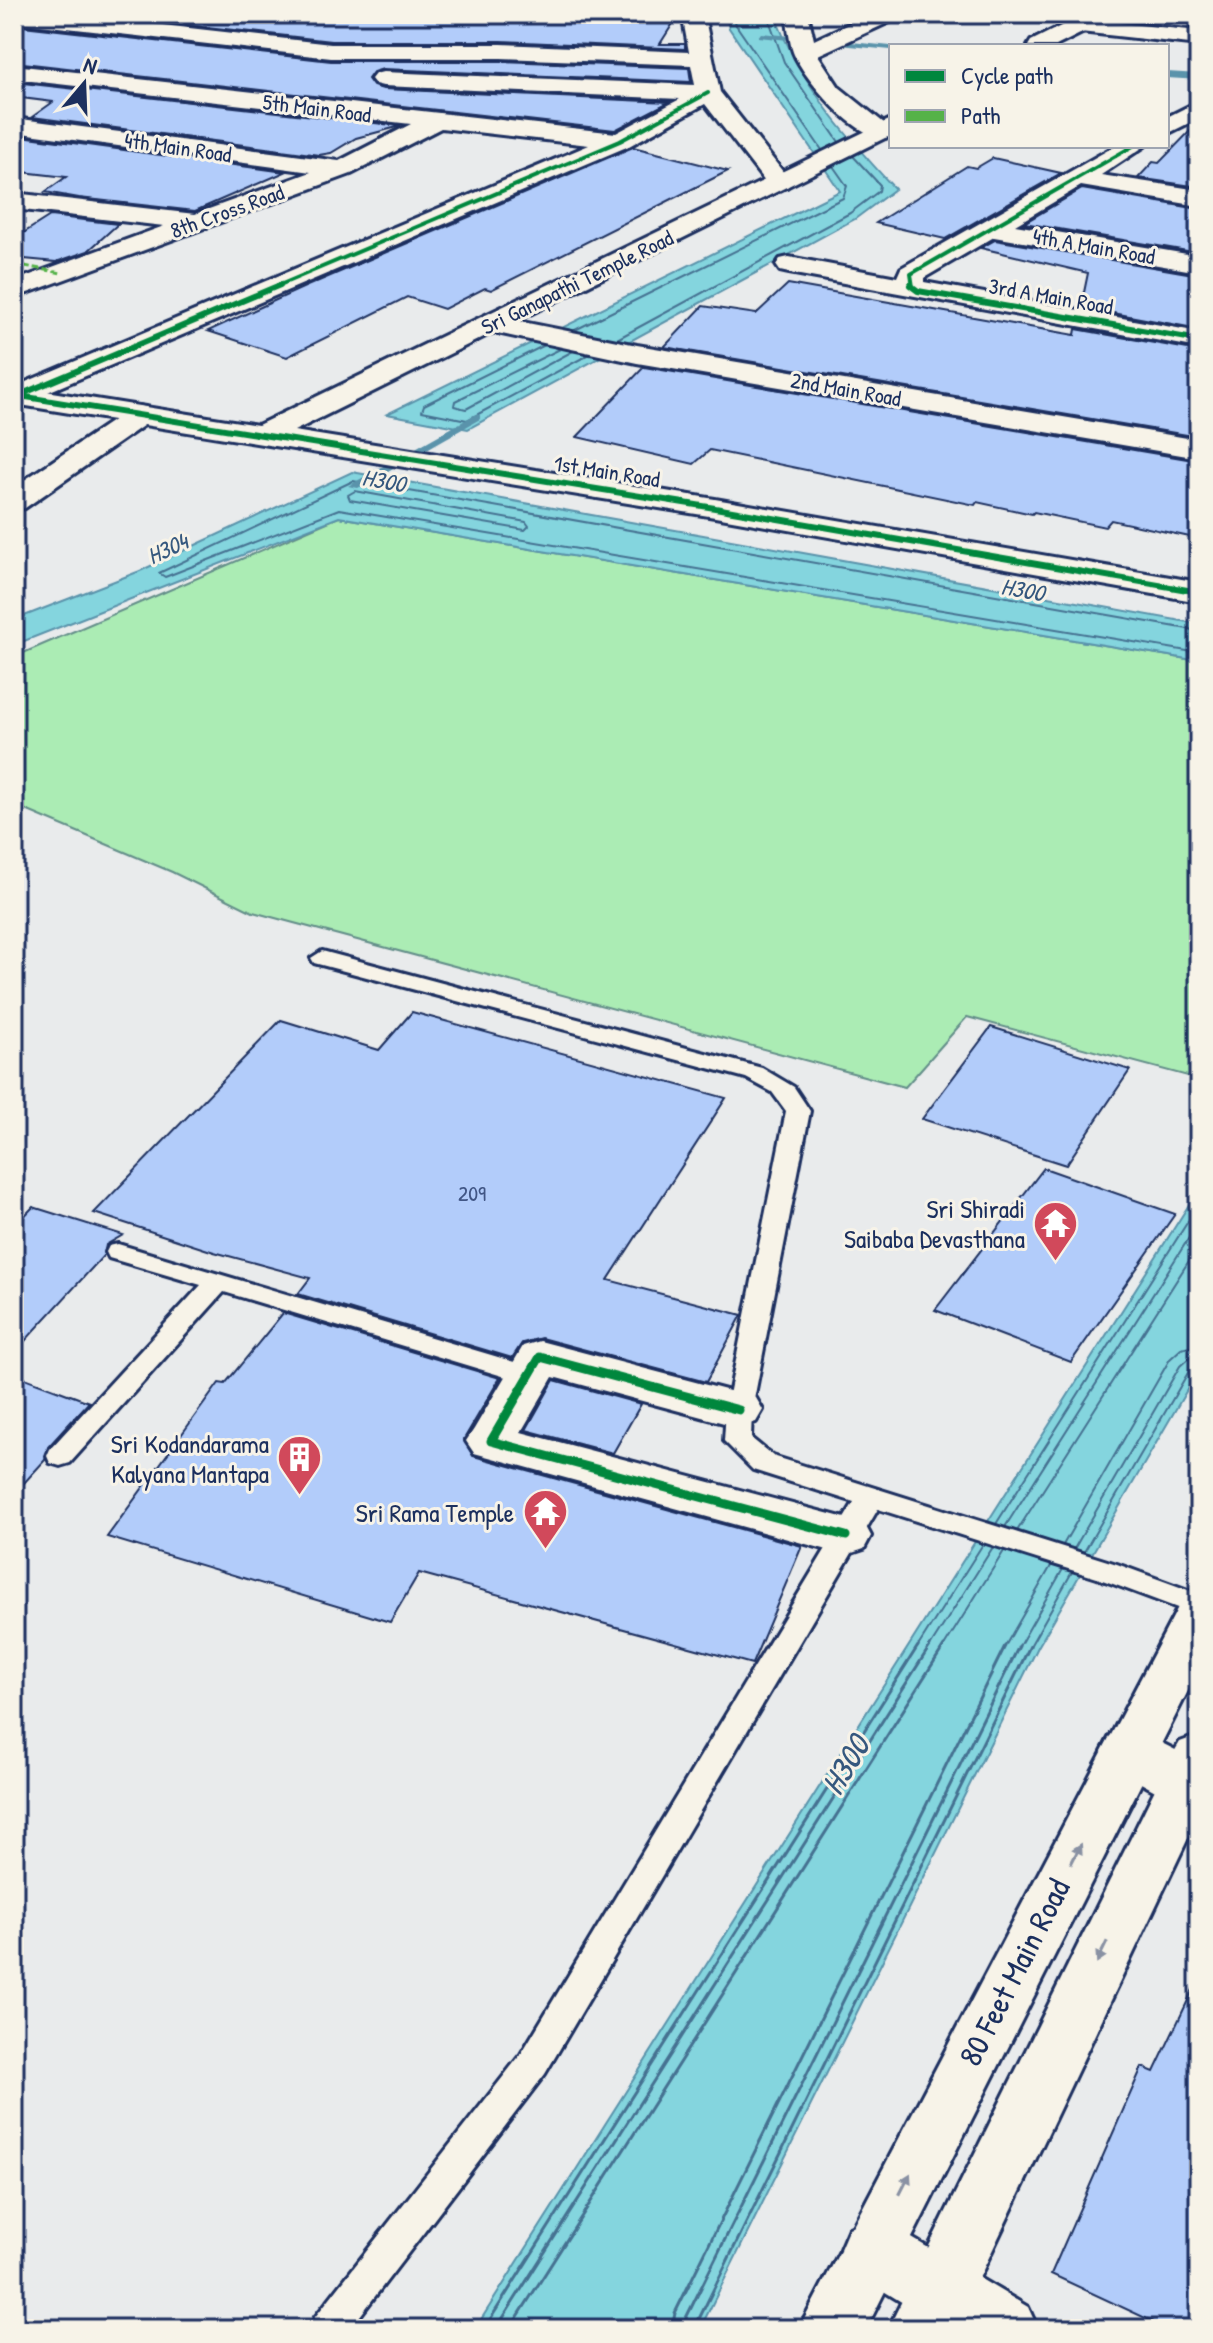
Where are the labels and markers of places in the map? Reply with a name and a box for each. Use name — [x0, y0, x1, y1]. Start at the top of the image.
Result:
place label: Sri Shiradi Saibaba Devasthana — [844, 1191, 1025, 1256]
temple icon: Sri Shiradi Saibaba Devasthana — [1032, 1199, 1080, 1262]
place label: Sri Kodandarama Kalyana Mantapa — [111, 1426, 269, 1491]
building icon: Sri Kodandarama Kalyana Mantapa — [276, 1434, 324, 1497]
temple icon: Sri Rama Temple — [521, 1488, 569, 1551]
place label: Sri Rama Temple — [356, 1495, 514, 1530]

